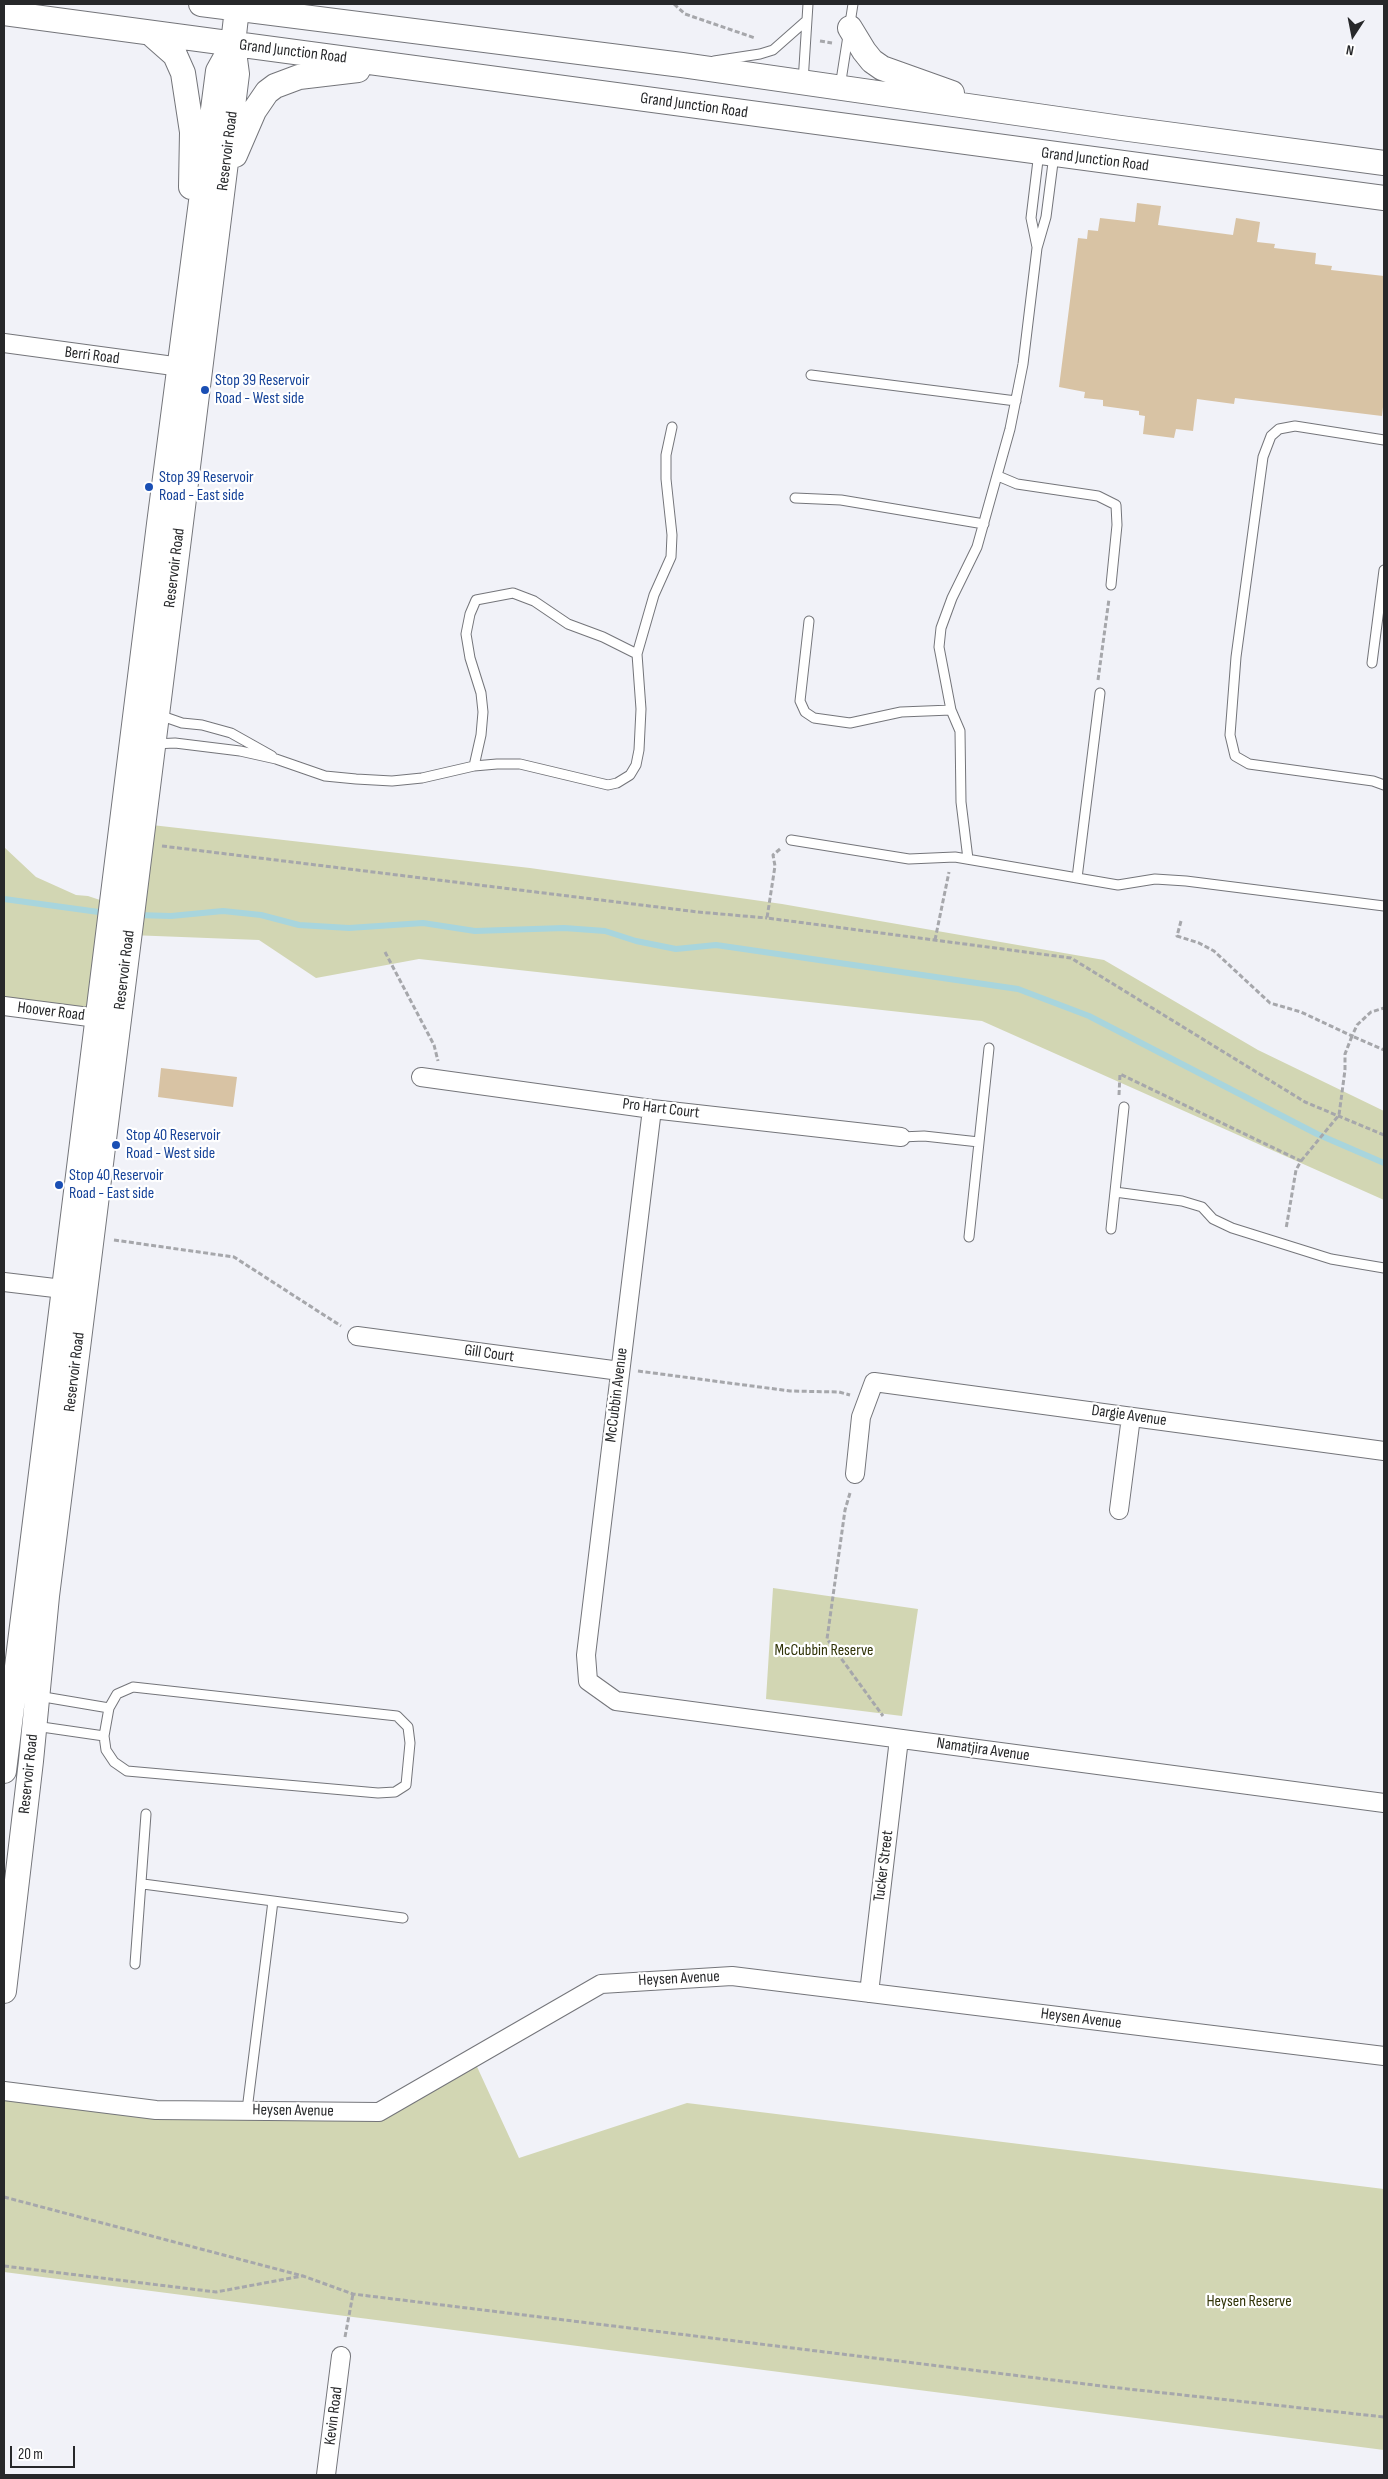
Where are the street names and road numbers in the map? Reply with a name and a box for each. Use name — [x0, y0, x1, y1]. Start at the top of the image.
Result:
street label: Grand Junction Road — [238, 36, 348, 68]
street label: Grand Junction Road — [639, 89, 749, 123]
street label: Reservoir Road — [214, 110, 242, 192]
street label: Grand Junction Road — [1040, 144, 1150, 176]
street label: Berri Road — [64, 343, 120, 369]
street label: Reservoir Road — [161, 527, 189, 609]
street label: Reservoir Road — [111, 929, 139, 1011]
street label: Hoover Road — [16, 998, 86, 1026]
street label: Pro Hart Court — [621, 1095, 701, 1123]
street label: Reservoir Road — [61, 1331, 89, 1413]
street label: Gill Court — [463, 1341, 515, 1367]
street label: McCubbin Avenue — [602, 1347, 632, 1443]
street label: Dargie Avenue — [1090, 1401, 1168, 1431]
street label: Reservoir Road — [15, 1733, 43, 1815]
street label: Namatjira Avenue — [935, 1734, 1031, 1766]
street label: Tucker Street — [870, 1829, 898, 1903]
street label: Heysen Avenue — [638, 1967, 720, 1991]
street label: Heysen Avenue — [1039, 2005, 1123, 2033]
street label: Heysen Avenue — [252, 2101, 334, 2121]
street label: Kevin Road — [321, 2386, 347, 2446]

